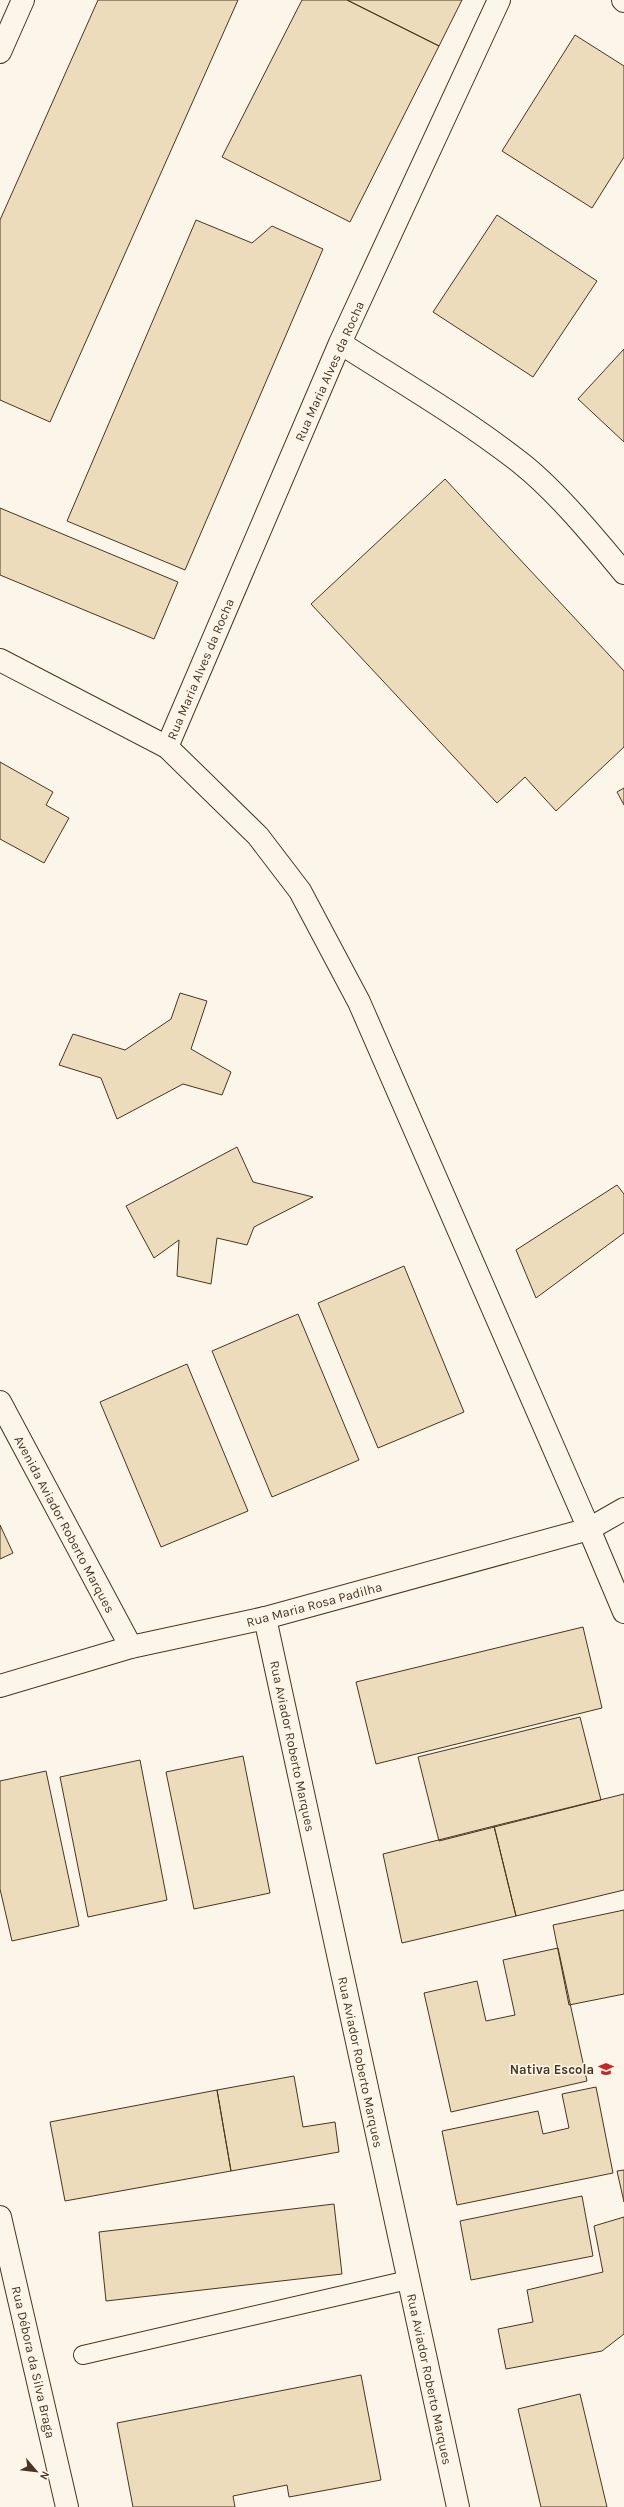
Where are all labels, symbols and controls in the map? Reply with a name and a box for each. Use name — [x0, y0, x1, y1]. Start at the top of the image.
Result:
street label: Rua Maria Alves da Rocha — [292, 299, 367, 444]
street label: Rua Maria Alves da Rocha — [164, 596, 237, 742]
street label: Avenida Aviador Roberto Marques — [10, 1433, 118, 1616]
street label: Rua Maria Rosa Padilha — [245, 1579, 384, 1630]
street label: Rua Aviador Roberto Marques — [266, 1659, 318, 1833]
street label: Rua Aviador Roberto Marques — [334, 1975, 386, 2149]
school or university icon: Nativa Escola — [597, 2060, 615, 2078]
place label: Nativa Escola — [510, 2062, 594, 2077]
street label: Rua Débora da Silva Braga — [9, 2285, 58, 2440]
street label: Rua Aviador Roberto Marques — [403, 2292, 455, 2466]
north arrow — [16, 2451, 56, 2491]
text: N — [37, 2469, 52, 2482]

